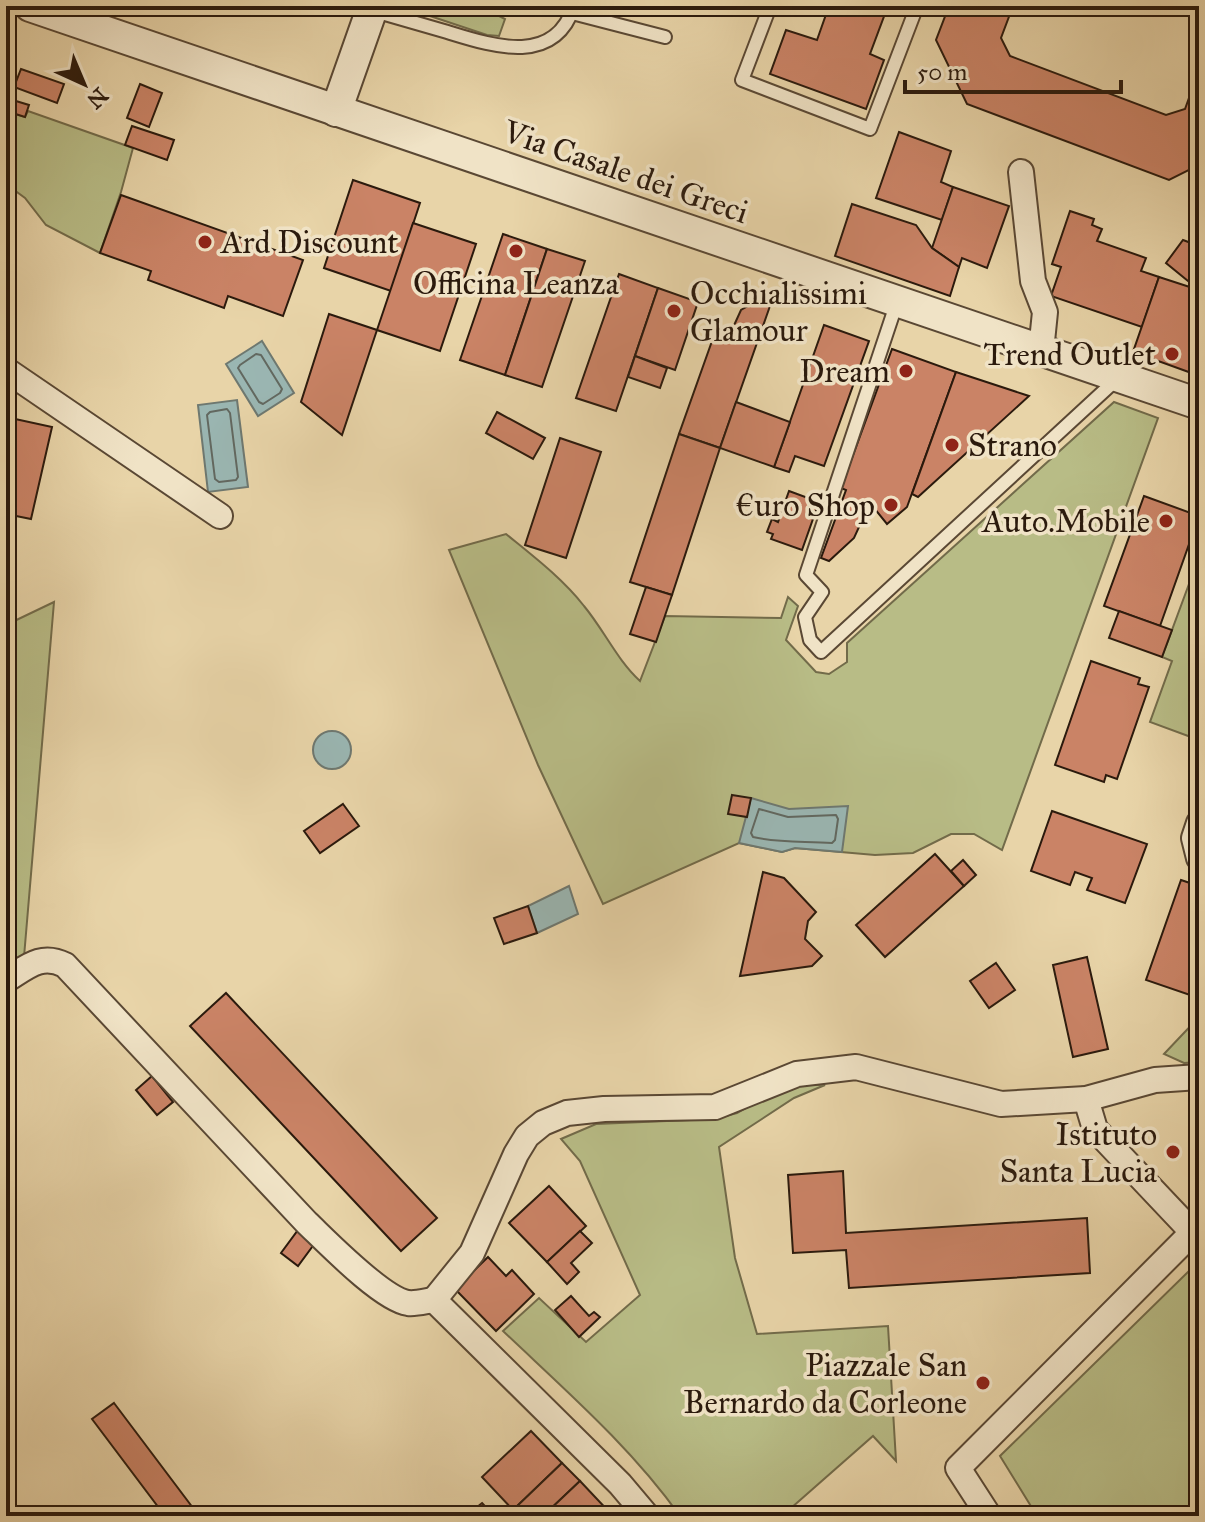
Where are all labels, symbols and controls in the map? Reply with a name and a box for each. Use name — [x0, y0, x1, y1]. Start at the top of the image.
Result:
north arrow — [44, 44, 124, 124]
scale bar — [905, 44, 1121, 94]
text: 50 m — [917, 57, 967, 87]
text: N — [81, 82, 114, 114]
street label: Via Casale dei Greci — [497, 111, 754, 232]
place label: Ard Discount — [219, 223, 399, 262]
marker: Ard Discount — [196, 233, 214, 251]
marker: Officina Leanza — [507, 242, 525, 260]
place label: Officina Leanza — [413, 264, 619, 303]
place label: Occhialissimi Glamour — [690, 274, 867, 350]
marker: Occhialissimi Glamour — [665, 302, 683, 320]
place label: Trend Outlet — [984, 335, 1156, 374]
marker: Trend Outlet — [1163, 345, 1181, 363]
place label: Dream — [799, 352, 890, 391]
marker: Dream — [897, 362, 915, 380]
place label: Strano — [968, 426, 1057, 465]
marker: Strano — [943, 436, 961, 454]
place label: €uro Shop — [735, 486, 875, 525]
marker: €uro Shop — [882, 496, 900, 514]
place label: Auto.Mobile — [980, 502, 1150, 541]
marker: Auto.Mobile — [1157, 512, 1175, 530]
place label: Istituto Santa Lucia — [1000, 1115, 1157, 1191]
marker: Istituto Santa Lucia — [1164, 1143, 1182, 1161]
place label: Piazzale San Bernardo da Corleone — [683, 1346, 967, 1422]
marker: Piazzale San Bernardo da Corleone — [974, 1374, 992, 1392]

